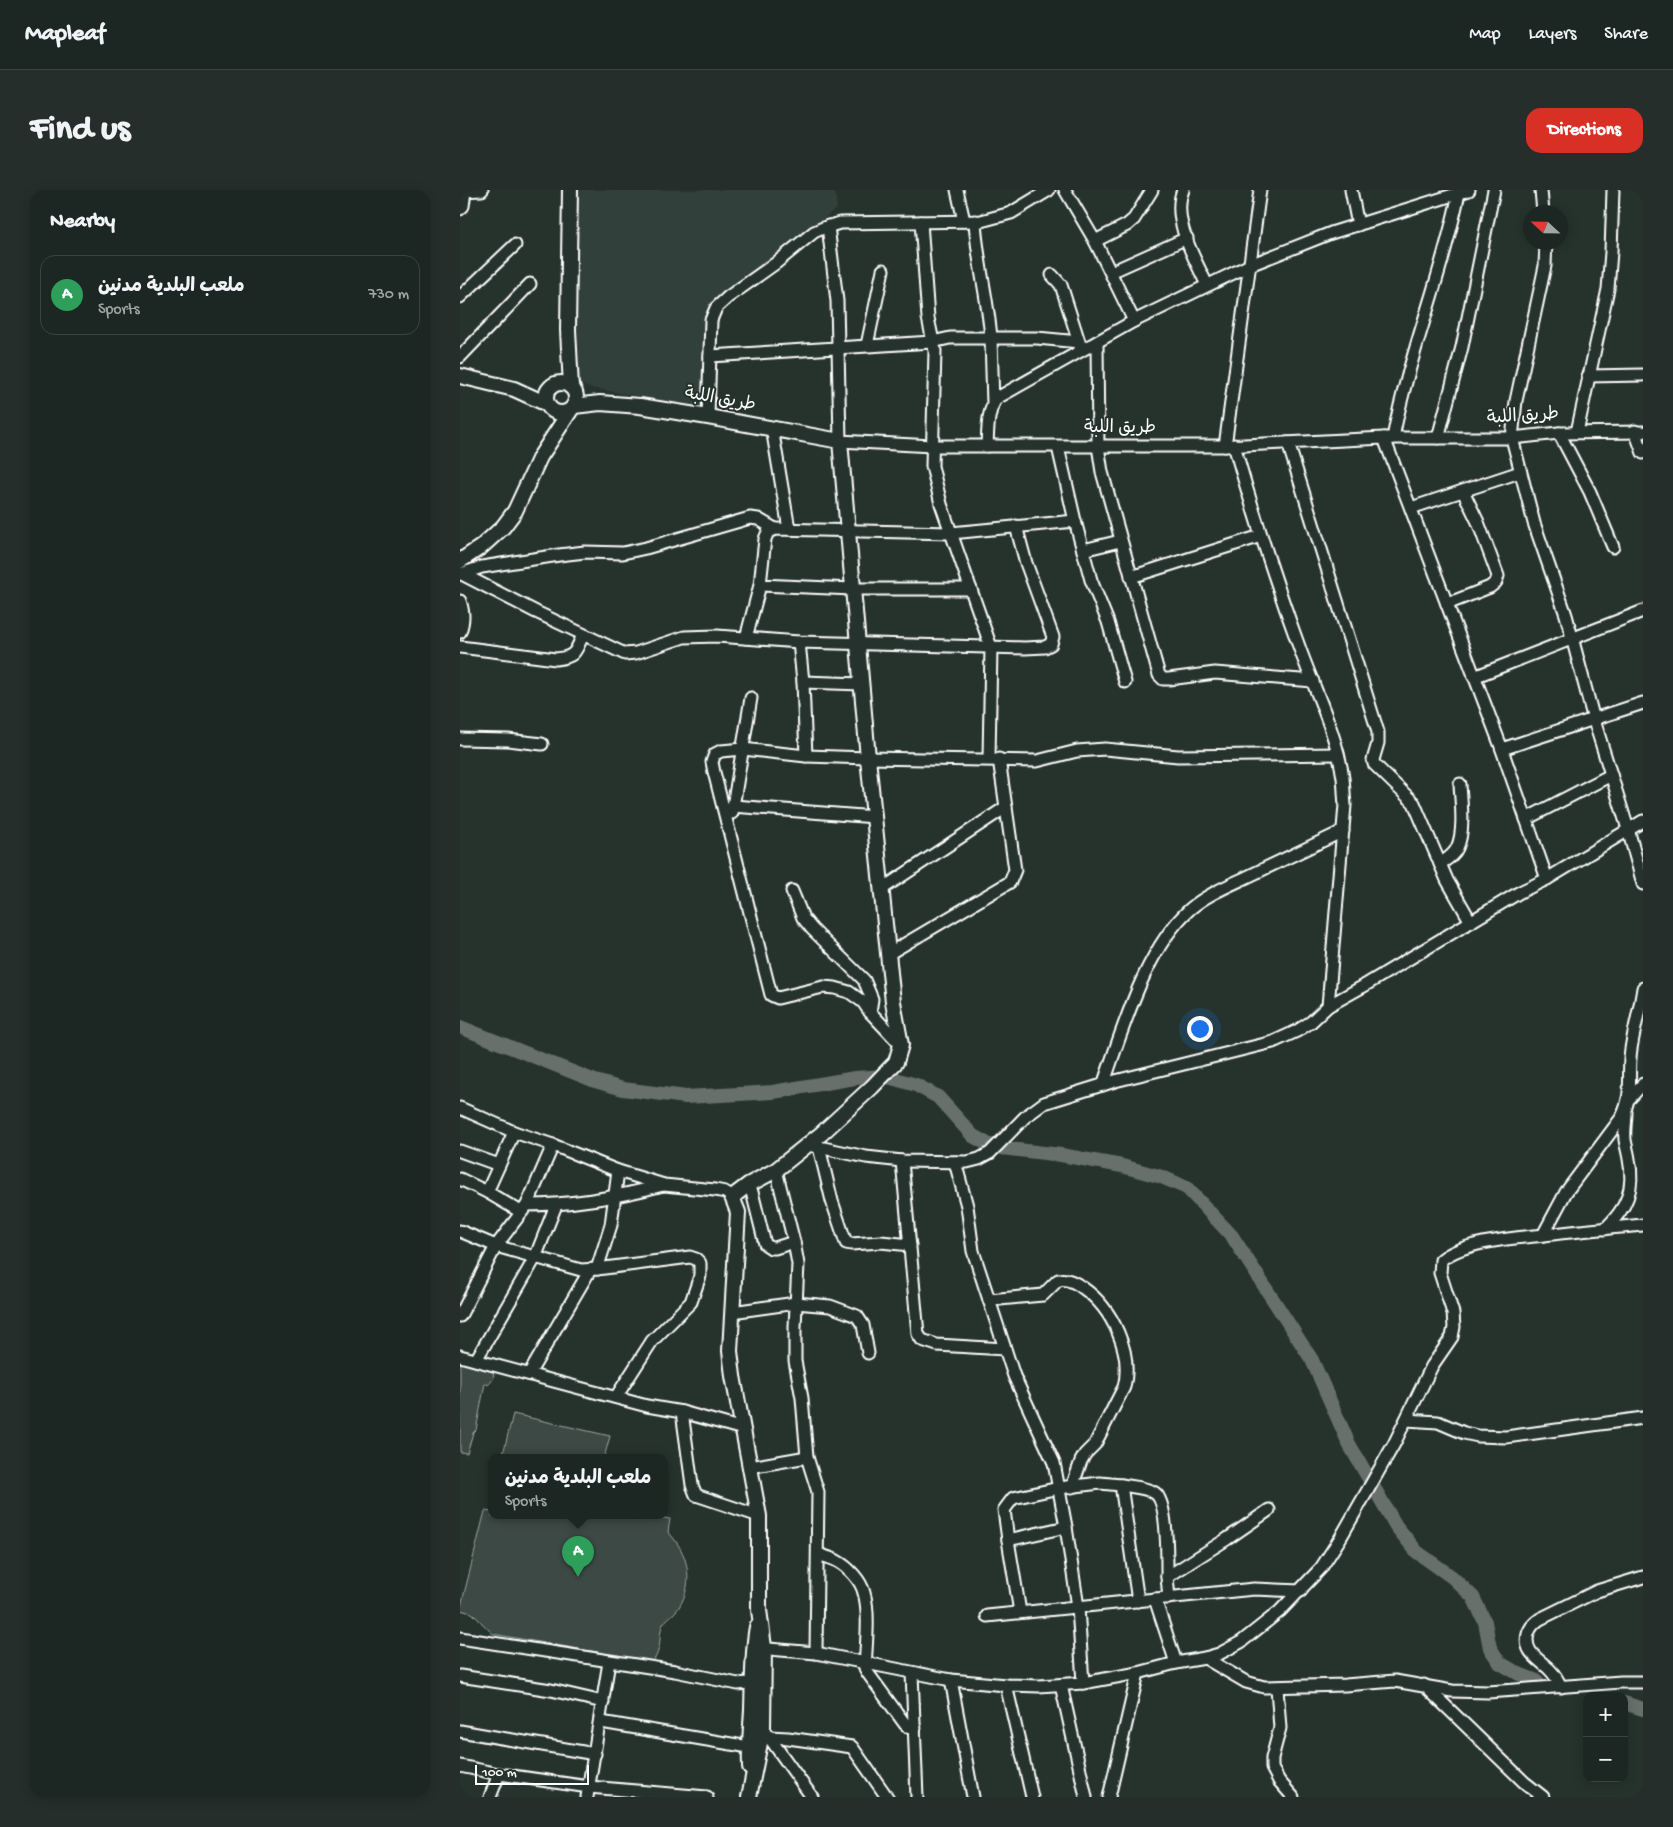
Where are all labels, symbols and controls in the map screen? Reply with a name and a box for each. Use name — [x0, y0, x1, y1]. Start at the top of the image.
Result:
text: Mapleaf — [25, 20, 105, 49]
text: Map — [1469, 24, 1501, 45]
text: Layers — [1529, 24, 1576, 45]
text: Share — [1604, 24, 1648, 45]
button: Directions — [1526, 108, 1643, 153]
text: Find us — [30, 110, 130, 151]
north arrow — [1523, 205, 1568, 250]
text: Nearby — [50, 210, 115, 235]
text: ملعب البلدية مدنين — [98, 276, 244, 299]
text: A — [62, 286, 72, 305]
text: 730 m — [368, 286, 409, 305]
text: Sports — [98, 301, 140, 320]
street label: طريق اللبة — [683, 383, 757, 417]
street label: طريق اللبة — [1486, 404, 1560, 430]
street label: طريق اللبة — [1084, 418, 1156, 439]
your location — [1187, 1016, 1213, 1042]
popup — [488, 1454, 668, 1519]
text: ملعب البلدية مدنين — [505, 1468, 651, 1491]
text: Sports — [505, 1493, 546, 1512]
pin: A — [562, 1536, 594, 1577]
map controls — [1583, 1692, 1628, 1782]
button: + — [1583, 1692, 1628, 1737]
button: − — [1583, 1737, 1628, 1782]
scale bar — [475, 1762, 589, 1785]
text: 100 m — [482, 1765, 517, 1782]

